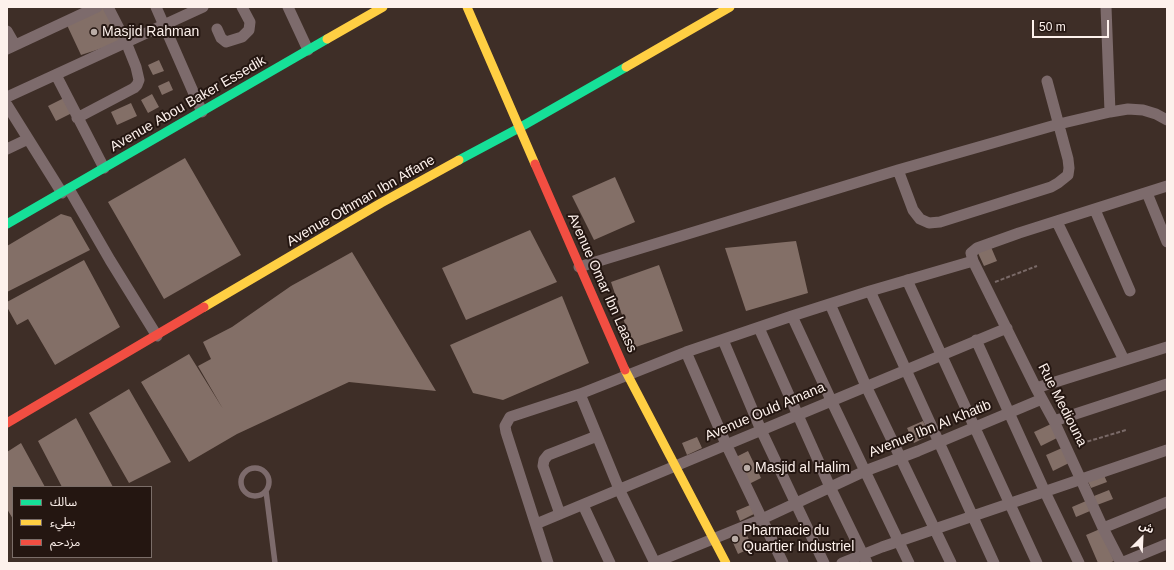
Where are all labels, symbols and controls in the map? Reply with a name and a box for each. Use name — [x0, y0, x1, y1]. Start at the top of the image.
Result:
scale bar — [1034, 12, 1111, 38]
text: 50 m — [1039, 20, 1066, 34]
place label: Masjid Rahman — [102, 24, 199, 40]
marker: Masjid Rahman — [89, 27, 99, 37]
street label: Avenue Abou Baker Essedik — [107, 52, 269, 156]
street label: Avenue Othman Ibn Affane — [284, 152, 438, 250]
street label: Avenue Omar Ibn Laass — [564, 211, 640, 355]
street label: Rue Mediouna — [1034, 361, 1090, 449]
street label: Avenue Ould Amana — [702, 379, 828, 445]
street label: Avenue Ibn Al Khatib — [866, 397, 994, 461]
place label: Masjid al Halim — [755, 460, 850, 476]
marker: Masjid al Halim — [742, 463, 752, 473]
legend — [12, 486, 152, 558]
text: سالك — [50, 495, 77, 509]
text: بطيء — [50, 515, 76, 529]
north arrow — [1122, 518, 1162, 558]
text: ش — [1138, 518, 1156, 536]
place label: Pharmacie du Quartier Industriel — [743, 523, 854, 556]
marker: Pharmacie du Quartier Industriel — [730, 534, 740, 544]
text: مزدحم — [50, 535, 80, 549]

